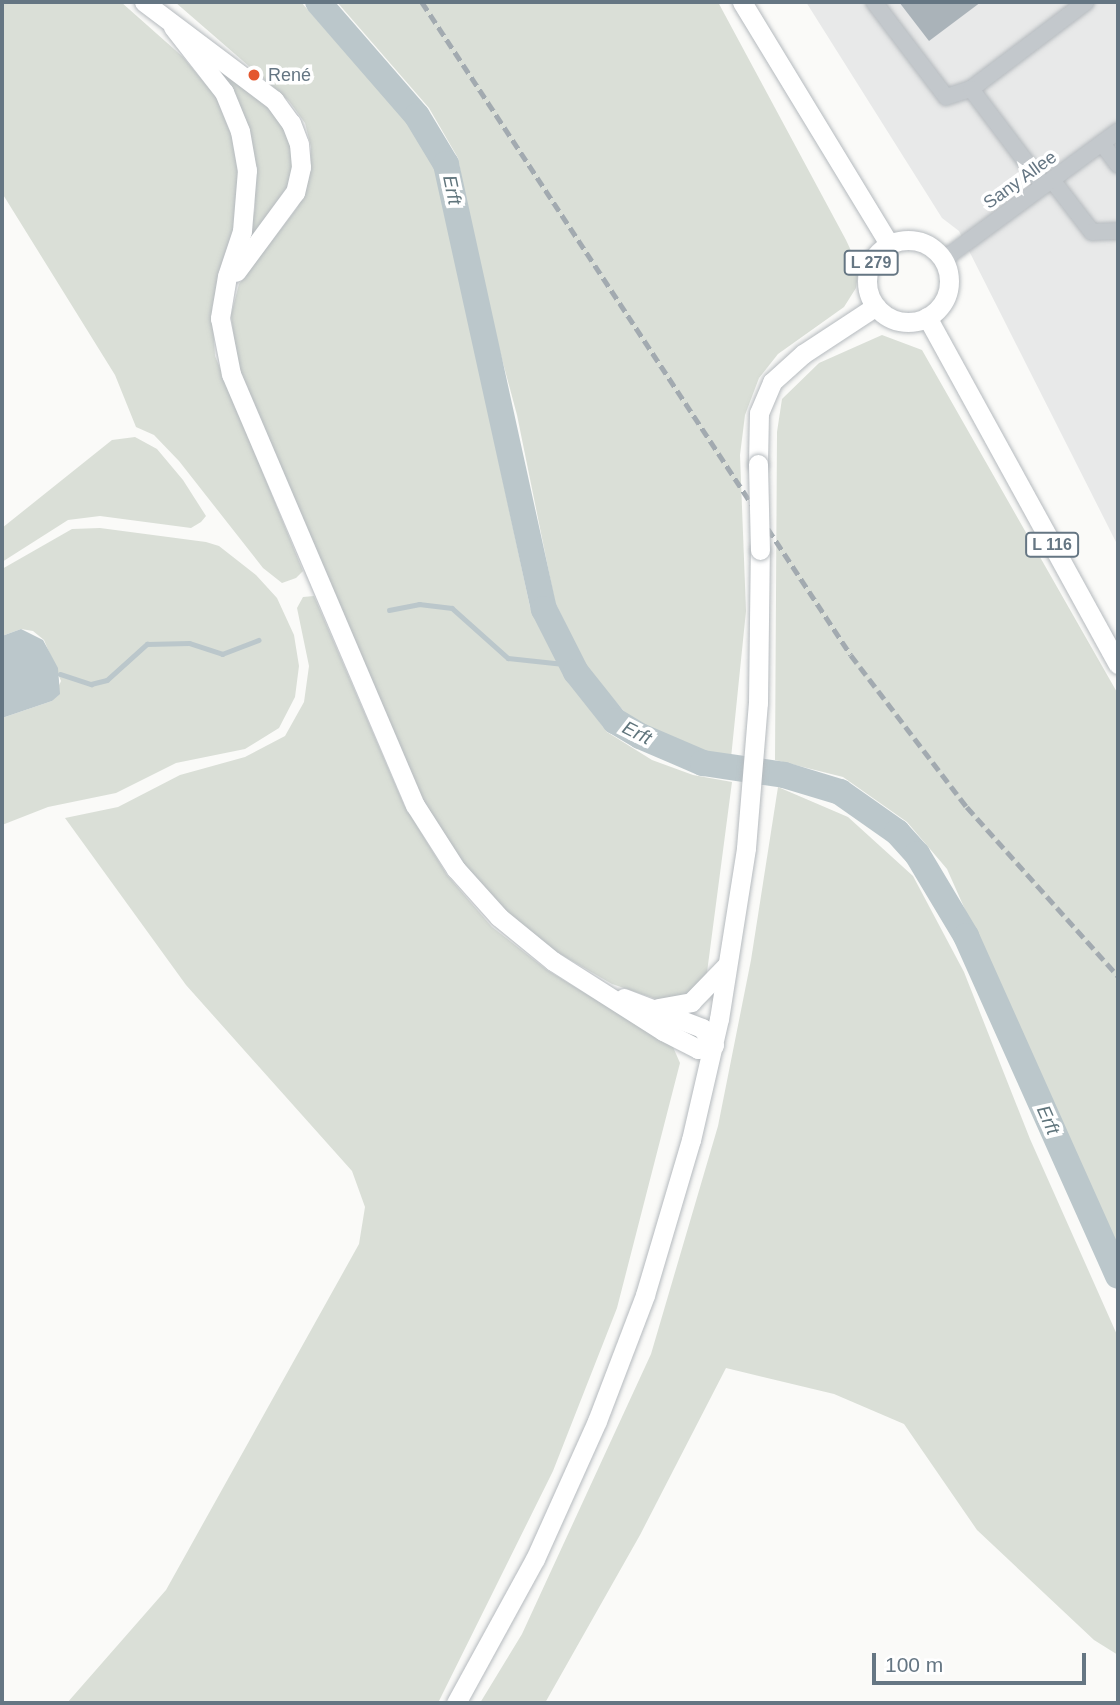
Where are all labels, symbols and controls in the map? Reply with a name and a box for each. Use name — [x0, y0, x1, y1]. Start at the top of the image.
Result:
place label: René — [268, 64, 311, 86]
marker: René — [246, 67, 262, 83]
street label: Sany Allee — [979, 146, 1061, 214]
water label: Erft — [438, 173, 466, 207]
road number: L 279 — [843, 250, 899, 276]
road number: L 116 — [1024, 532, 1080, 558]
water label: Erft — [619, 716, 655, 750]
water label: Erft — [1032, 1102, 1064, 1138]
scale bar — [875, 1638, 1088, 1682]
text: 100 m — [885, 1653, 943, 1676]

